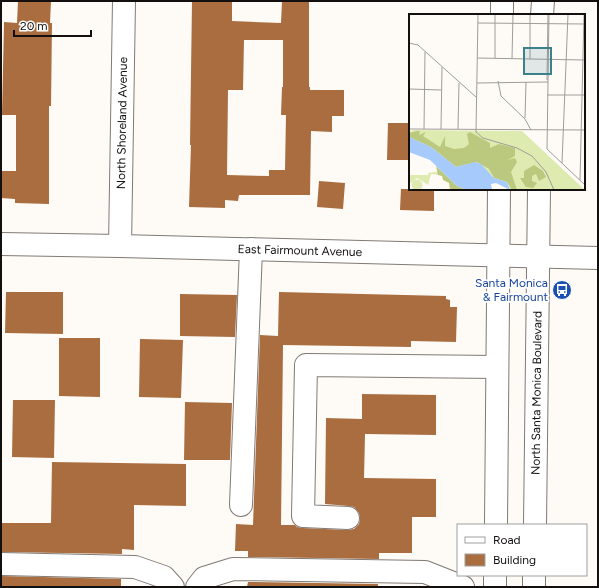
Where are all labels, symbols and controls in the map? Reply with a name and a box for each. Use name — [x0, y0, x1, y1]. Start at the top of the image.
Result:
scale bar — [14, 12, 91, 38]
inset map — [409, 14, 585, 190]
text: 20 m — [20, 19, 48, 33]
street label: North Shoreland Avenue — [114, 56, 130, 189]
street label: East Fairmount Avenue — [238, 242, 363, 259]
place label: Santa Monica & Fairmount — [475, 276, 548, 304]
bus stop icon: Santa Monica & Fairmount — [551, 279, 573, 301]
street label: North Santa Monica Boulevard — [529, 311, 545, 475]
legend — [457, 524, 587, 576]
text: Road — [493, 533, 521, 547]
text: Building — [493, 553, 536, 567]

